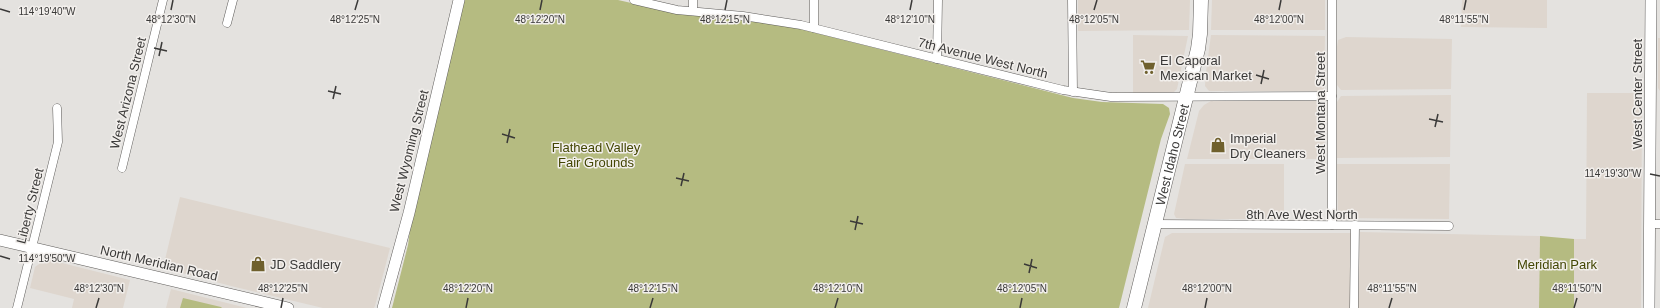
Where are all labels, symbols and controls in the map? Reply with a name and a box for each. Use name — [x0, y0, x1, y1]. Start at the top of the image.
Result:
text: 114°19'40"W — [18, 6, 76, 17]
text: 48°12'30"N — [146, 14, 196, 25]
text: 48°12'25"N — [330, 14, 380, 25]
text: 48°12'20"N — [515, 14, 565, 25]
text: 48°12'15"N — [700, 14, 750, 25]
text: 48°12'10"N — [885, 14, 935, 25]
text: 48°12'05"N — [1069, 14, 1119, 25]
text: 48°12'00"N — [1254, 14, 1304, 25]
text: 48°11'55"N — [1439, 14, 1489, 25]
street label: West Arizona Street — [107, 35, 149, 150]
street label: 7th Avenue West North — [917, 35, 1049, 81]
street label: West Center Street — [1630, 38, 1645, 149]
street label: West Montana Street — [1313, 52, 1328, 174]
place label: El Caporal Mexican Market — [1160, 53, 1252, 83]
supermarket icon: El Caporal Mexican Market — [1139, 58, 1157, 76]
street label: West Wyoming Street — [387, 88, 432, 214]
street label: West Idaho Street — [1152, 102, 1192, 207]
place label: Imperial Dry Cleaners — [1230, 131, 1306, 161]
shop icon: Imperial Dry Cleaners — [1209, 136, 1227, 154]
park label: Flathead Valley Fair Grounds — [552, 140, 641, 170]
street label: Liberty Street — [13, 166, 47, 245]
text: 114°19'30"W — [1584, 168, 1642, 179]
street label: 8th Ave West North — [1246, 207, 1358, 222]
street label: North Meridian Road — [99, 242, 219, 284]
text: 114°19'50"W — [18, 253, 76, 264]
shop icon: JD Saddlery — [249, 255, 267, 273]
place label: JD Saddlery — [270, 257, 341, 272]
park label: Meridian Park — [1517, 257, 1598, 272]
text: 48°12'30"N — [74, 283, 124, 294]
text: 48°12'25"N — [258, 283, 308, 294]
text: 48°12'20"N — [443, 283, 493, 294]
text: 48°12'15"N — [628, 283, 678, 294]
text: 48°12'10"N — [813, 283, 863, 294]
text: 48°12'05"N — [997, 283, 1047, 294]
text: 48°12'00"N — [1182, 283, 1232, 294]
text: 48°11'55"N — [1367, 283, 1417, 294]
text: 48°11'50"N — [1552, 283, 1602, 294]

